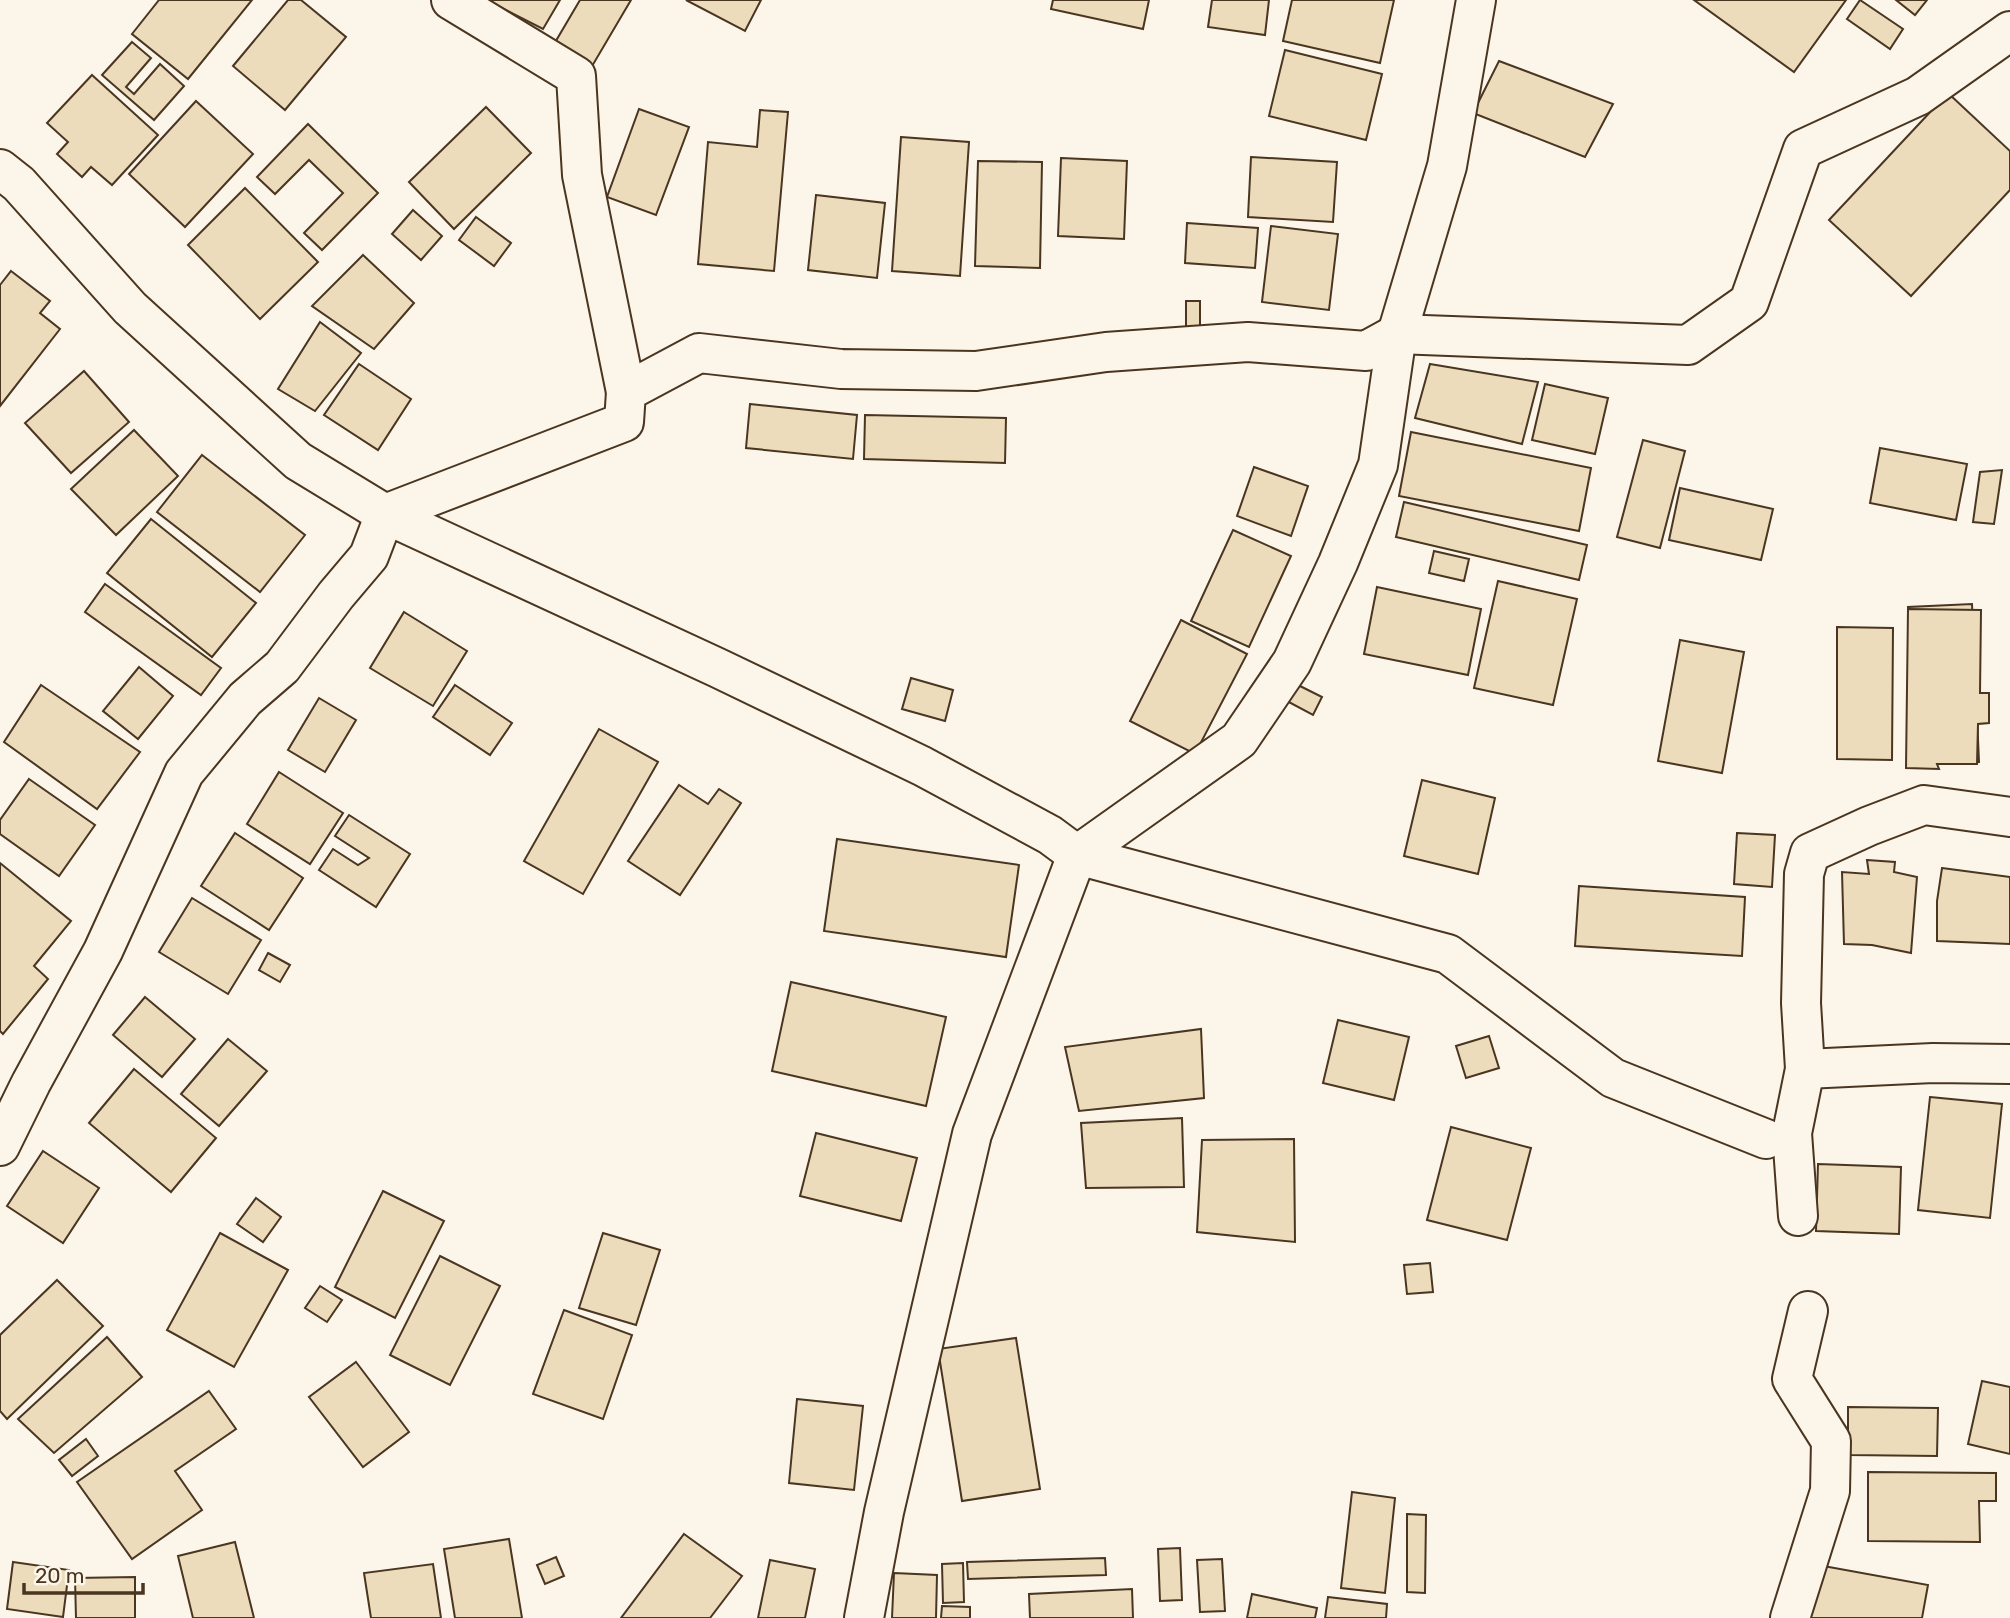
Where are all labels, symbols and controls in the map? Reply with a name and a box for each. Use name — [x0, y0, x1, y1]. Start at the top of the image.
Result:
scale bar — [24, 1552, 144, 1596]
text: 20 m — [35, 1563, 84, 1588]

